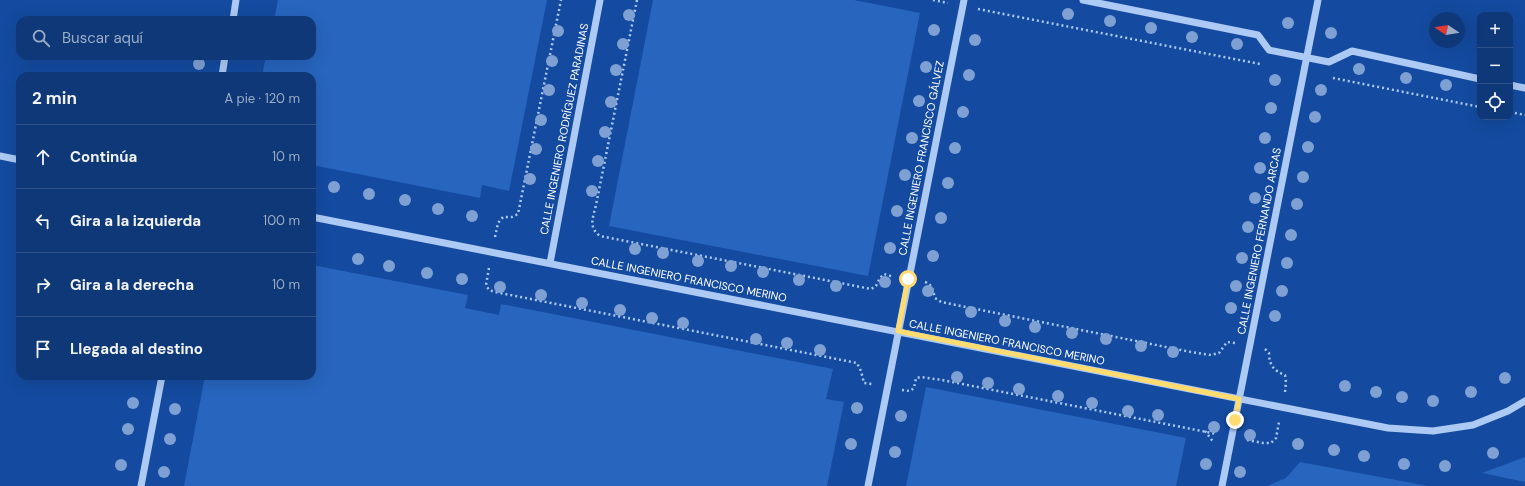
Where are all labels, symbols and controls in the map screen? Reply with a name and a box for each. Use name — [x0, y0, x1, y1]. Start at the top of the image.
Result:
north arrow — [1429, 12, 1465, 48]
map controls — [1477, 12, 1513, 120]
button: + — [1477, 12, 1513, 48]
search box — [16, 16, 316, 60]
street label: CALLE INGENIERO RODRÍGUEZ PARADINAS — [537, 22, 591, 236]
icon: search — [30, 27, 52, 49]
text: Buscar aquí — [62, 28, 143, 48]
button: − — [1477, 48, 1513, 84]
street label: CALLE INGENIERO FRANCISCO GÁLVEZ — [895, 59, 947, 257]
button: locate — [1477, 84, 1513, 120]
text: 2 min — [32, 87, 77, 109]
text: A pie · 120 m — [224, 90, 300, 107]
icon: ahead — [32, 146, 54, 168]
street label: CALLE INGENIERO FERNANDO ARCAS — [1234, 146, 1284, 336]
text: Continúa — [70, 147, 137, 167]
text: 10 m — [272, 148, 300, 165]
icon: left — [32, 210, 54, 232]
text: Gira a la izquierda — [70, 211, 201, 231]
text: 100 m — [263, 212, 300, 229]
street label: CALLE INGENIERO FRANCISCO MERINO — [590, 253, 788, 305]
route start — [899, 270, 917, 288]
icon: right — [32, 274, 54, 296]
text: Gira a la derecha — [70, 275, 194, 295]
text: 10 m — [272, 276, 300, 293]
street label: CALLE INGENIERO FRANCISCO MERINO — [908, 316, 1106, 368]
icon: arrive — [32, 338, 54, 360]
text: Llegada al destino — [70, 339, 203, 359]
route end — [1226, 411, 1244, 429]

